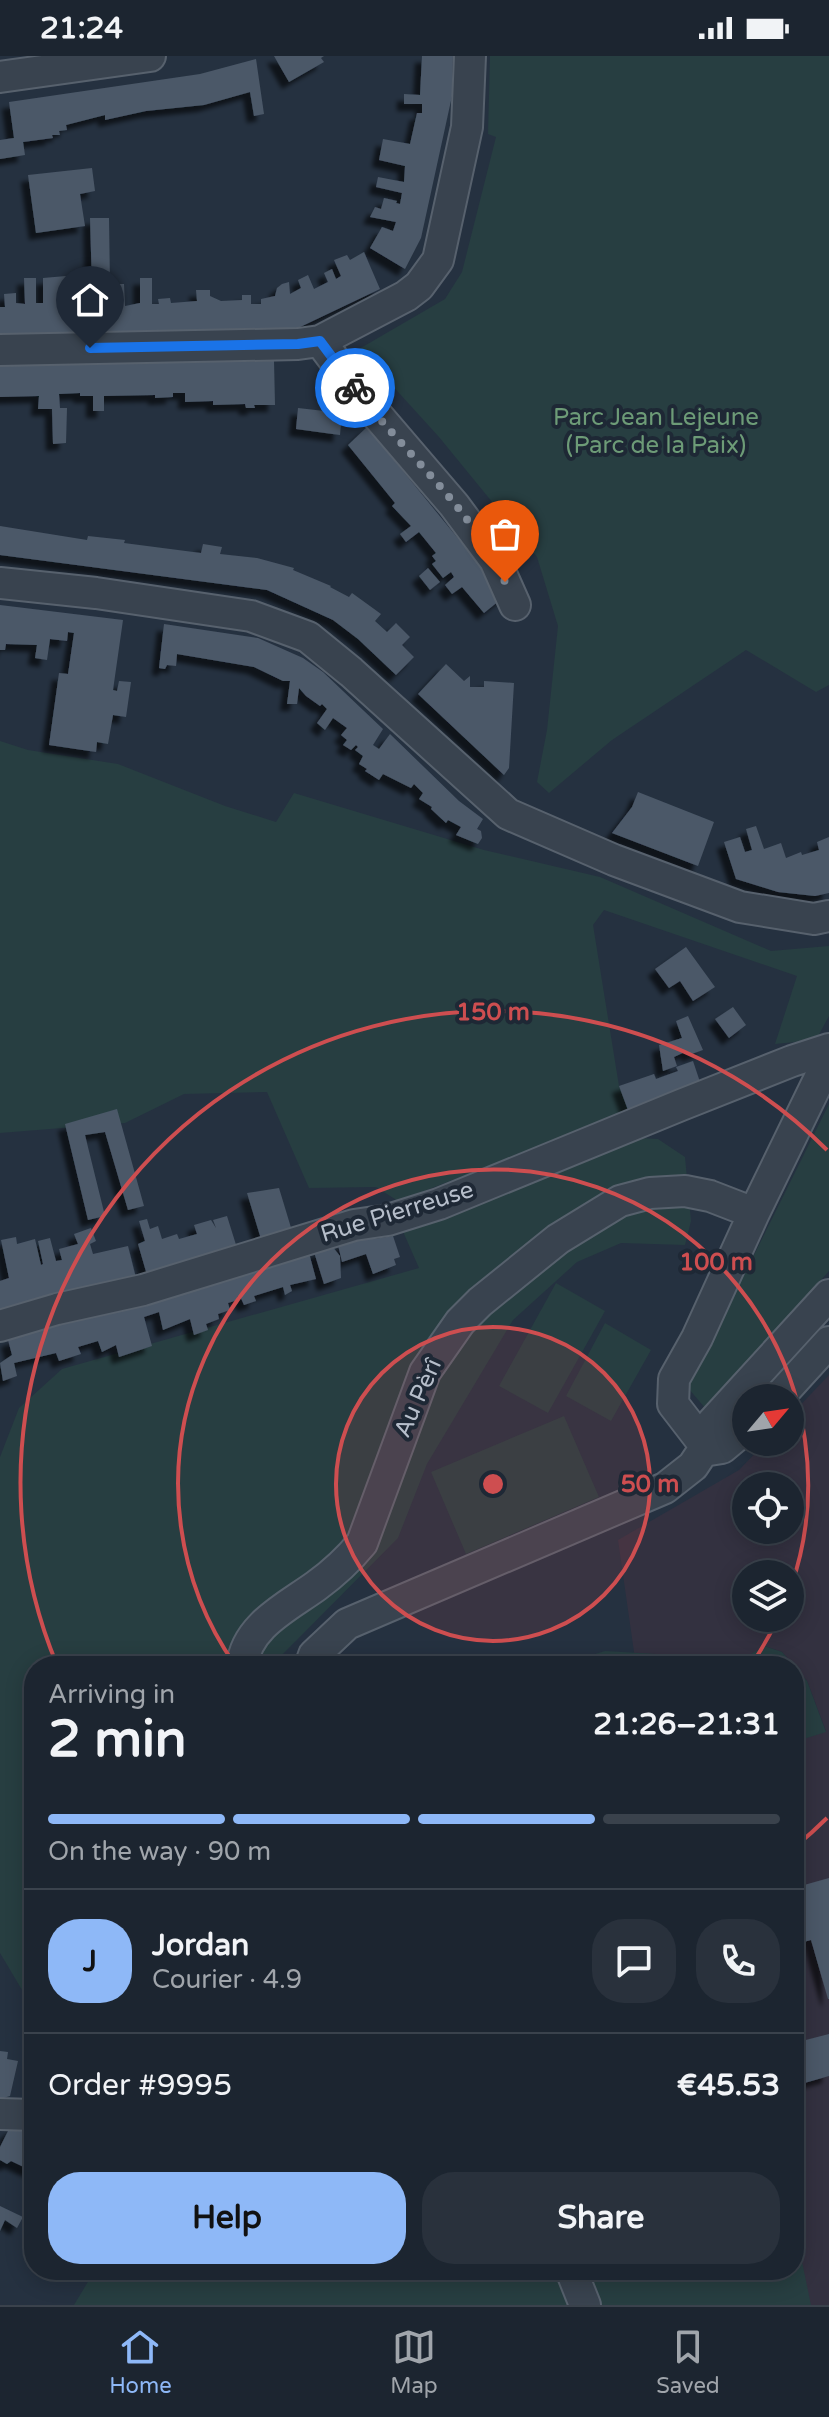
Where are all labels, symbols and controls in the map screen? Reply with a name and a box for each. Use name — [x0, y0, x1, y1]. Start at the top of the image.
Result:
text: 21:24 — [40, 10, 123, 47]
pin — [56, 266, 124, 348]
icon: home — [68, 278, 112, 322]
courier — [315, 348, 395, 428]
icon: bike — [333, 366, 377, 410]
park label: Parc Jean Lejeune (Parc de la Paix) — [553, 403, 759, 460]
pin — [471, 500, 539, 582]
icon: bag — [483, 512, 527, 556]
text: 150 m — [456, 998, 530, 1027]
street label: Rue Pierreuse — [317, 1175, 477, 1249]
text: 100 m — [679, 1248, 753, 1277]
street label: Au Pèrî — [388, 1353, 449, 1442]
north arrow — [732, 1384, 804, 1456]
map controls — [732, 1384, 804, 1632]
centre of rings — [479, 1470, 507, 1498]
text: 50 m — [621, 1470, 679, 1499]
button: locate — [732, 1472, 804, 1544]
button: layers — [732, 1560, 804, 1632]
text: Arriving in — [48, 1679, 175, 1710]
text: 21:26–21:31 — [593, 1706, 780, 1743]
text: 2 min — [48, 1708, 187, 1771]
text: On the way · 90 m — [48, 1836, 271, 1867]
button: chat — [592, 1919, 676, 2003]
button: phone — [696, 1919, 780, 2003]
text: Jordan — [152, 1927, 249, 1964]
text: J — [83, 1943, 97, 1980]
text: Courier · 4.9 — [152, 1964, 302, 1995]
text: Order #9995 — [48, 2067, 232, 2104]
text: €45.53 — [677, 2067, 780, 2104]
button: Help — [48, 2172, 406, 2264]
button: Share — [422, 2172, 780, 2264]
tab: Home — [109, 2325, 172, 2399]
tab: Map — [390, 2325, 438, 2399]
tab: Saved — [656, 2325, 720, 2399]

